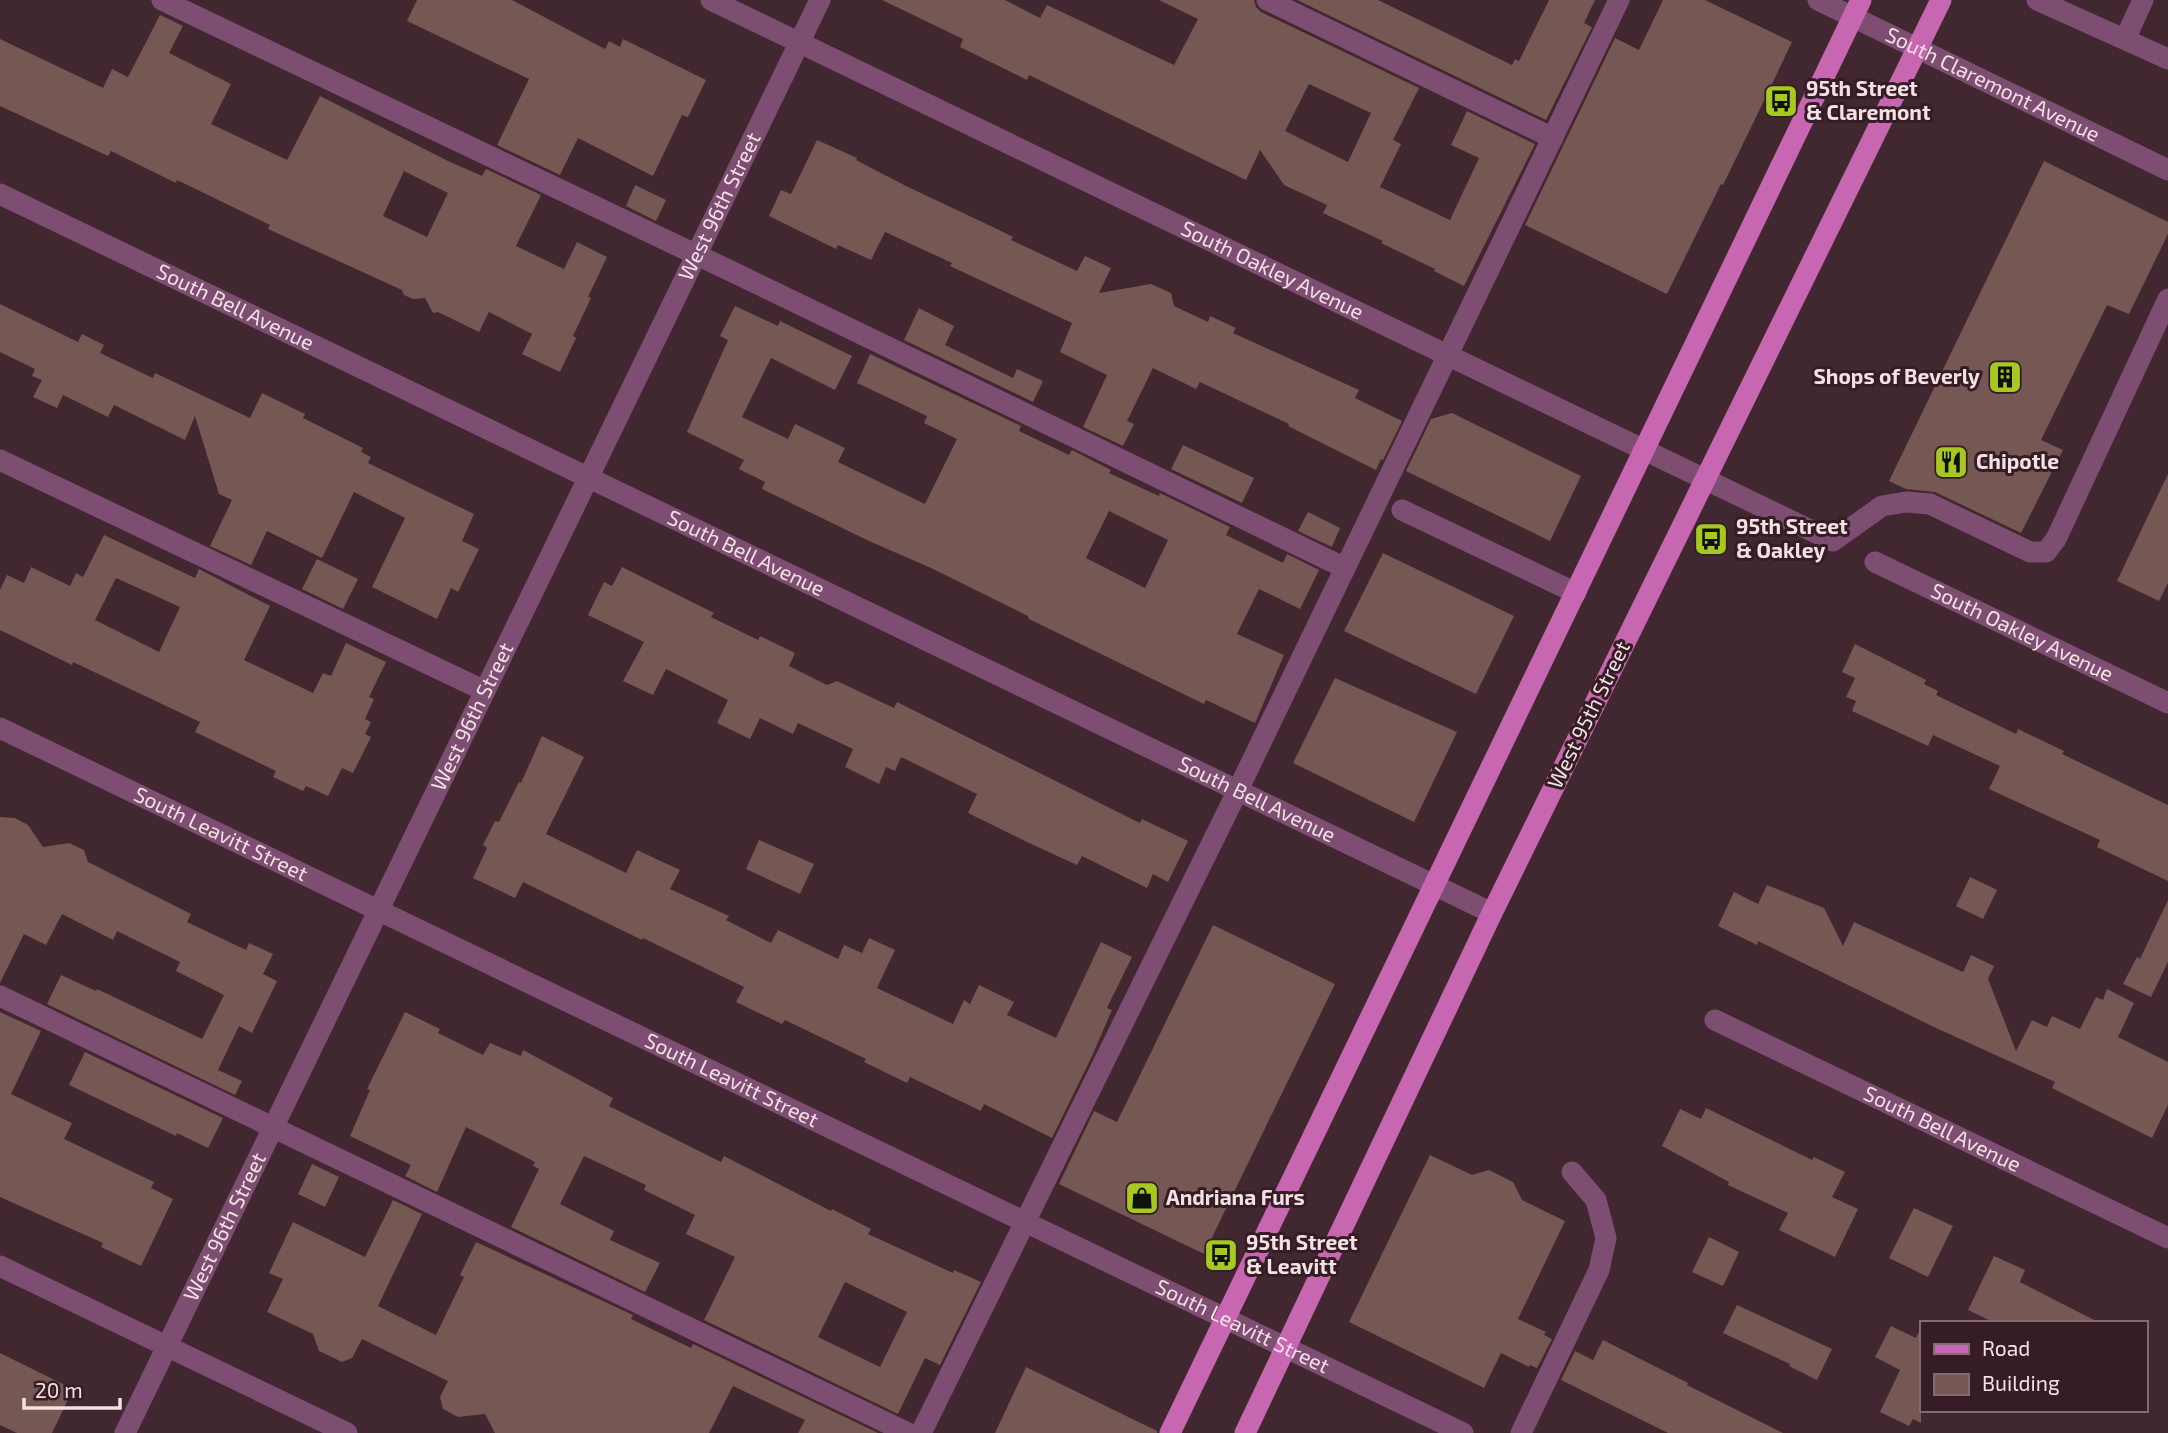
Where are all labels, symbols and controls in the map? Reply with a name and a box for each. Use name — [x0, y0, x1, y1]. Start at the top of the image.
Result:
street label: South Claremont Avenue — [1882, 21, 2104, 146]
place label: 95th Street & Claremont — [1806, 75, 1931, 124]
bus stop icon: 95th Street & Claremont — [1762, 82, 1800, 120]
street label: West 96th Street — [672, 128, 765, 284]
street label: South Oakley Avenue — [1177, 215, 1368, 324]
street label: South Bell Avenue — [153, 257, 318, 354]
building icon: Shops of Beverly — [1986, 358, 2024, 396]
place label: Shops of Beverly — [1813, 363, 1980, 389]
restaurant icon: Chipotle — [1932, 443, 1970, 481]
place label: Chipotle — [1976, 448, 2059, 473]
street label: South Bell Avenue — [664, 504, 829, 601]
place label: 95th Street & Oakley — [1736, 513, 1848, 563]
bus stop icon: 95th Street & Oakley — [1692, 520, 1730, 558]
street label: South Oakley Avenue — [1927, 577, 2118, 686]
street label: West 95th Street — [1541, 637, 1634, 792]
street label: West 96th Street — [425, 638, 518, 794]
street label: South Bell Avenue — [1175, 750, 1340, 847]
street label: South Leavitt Street — [131, 781, 312, 885]
street label: South Leavitt Street — [641, 1027, 823, 1132]
street label: South Bell Avenue — [1860, 1079, 2025, 1176]
street label: West 96th Street — [177, 1148, 270, 1304]
shop icon: Andriana Furs — [1123, 1179, 1161, 1217]
place label: Andriana Furs — [1166, 1184, 1305, 1209]
place label: 95th Street & Leavitt — [1246, 1229, 1358, 1278]
bus stop icon: 95th Street & Leavitt — [1202, 1236, 1240, 1274]
street label: South Leavitt Street — [1152, 1273, 1334, 1378]
legend — [1920, 1321, 2147, 1412]
text: Road — [1982, 1335, 2030, 1360]
scale bar — [24, 1366, 121, 1410]
text: Building — [1982, 1370, 2060, 1395]
text: 20 m — [35, 1377, 83, 1402]

